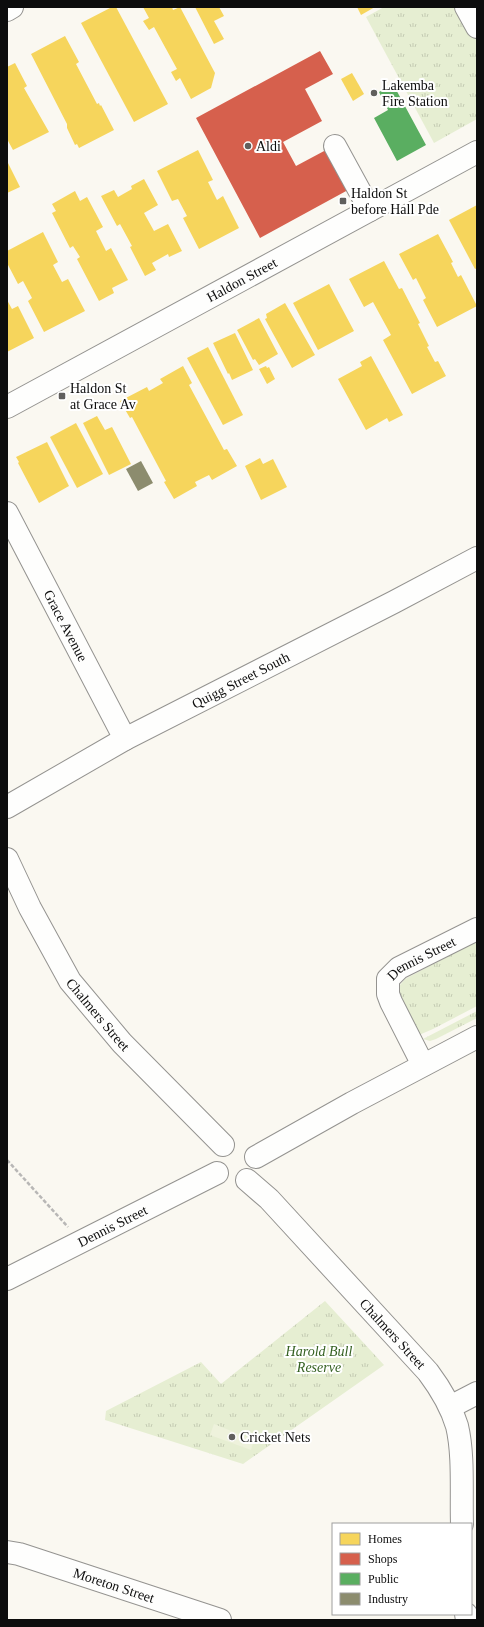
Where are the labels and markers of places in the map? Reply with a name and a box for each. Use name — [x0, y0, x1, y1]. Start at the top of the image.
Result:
place label: Lakemba Fire Station — [382, 78, 448, 109]
marker: Lakemba Fire Station — [369, 88, 379, 98]
place label: Aldi — [256, 139, 281, 154]
marker: Aldi — [243, 141, 253, 151]
place label: Haldon St before Hall Pde — [351, 186, 439, 217]
marker: Haldon St before Hall Pde — [338, 196, 348, 206]
place label: Haldon St at Grace Av — [70, 381, 136, 412]
marker: Haldon St at Grace Av — [57, 391, 67, 401]
place label: Cricket Nets — [240, 1430, 310, 1445]
marker: Cricket Nets — [227, 1432, 237, 1442]

